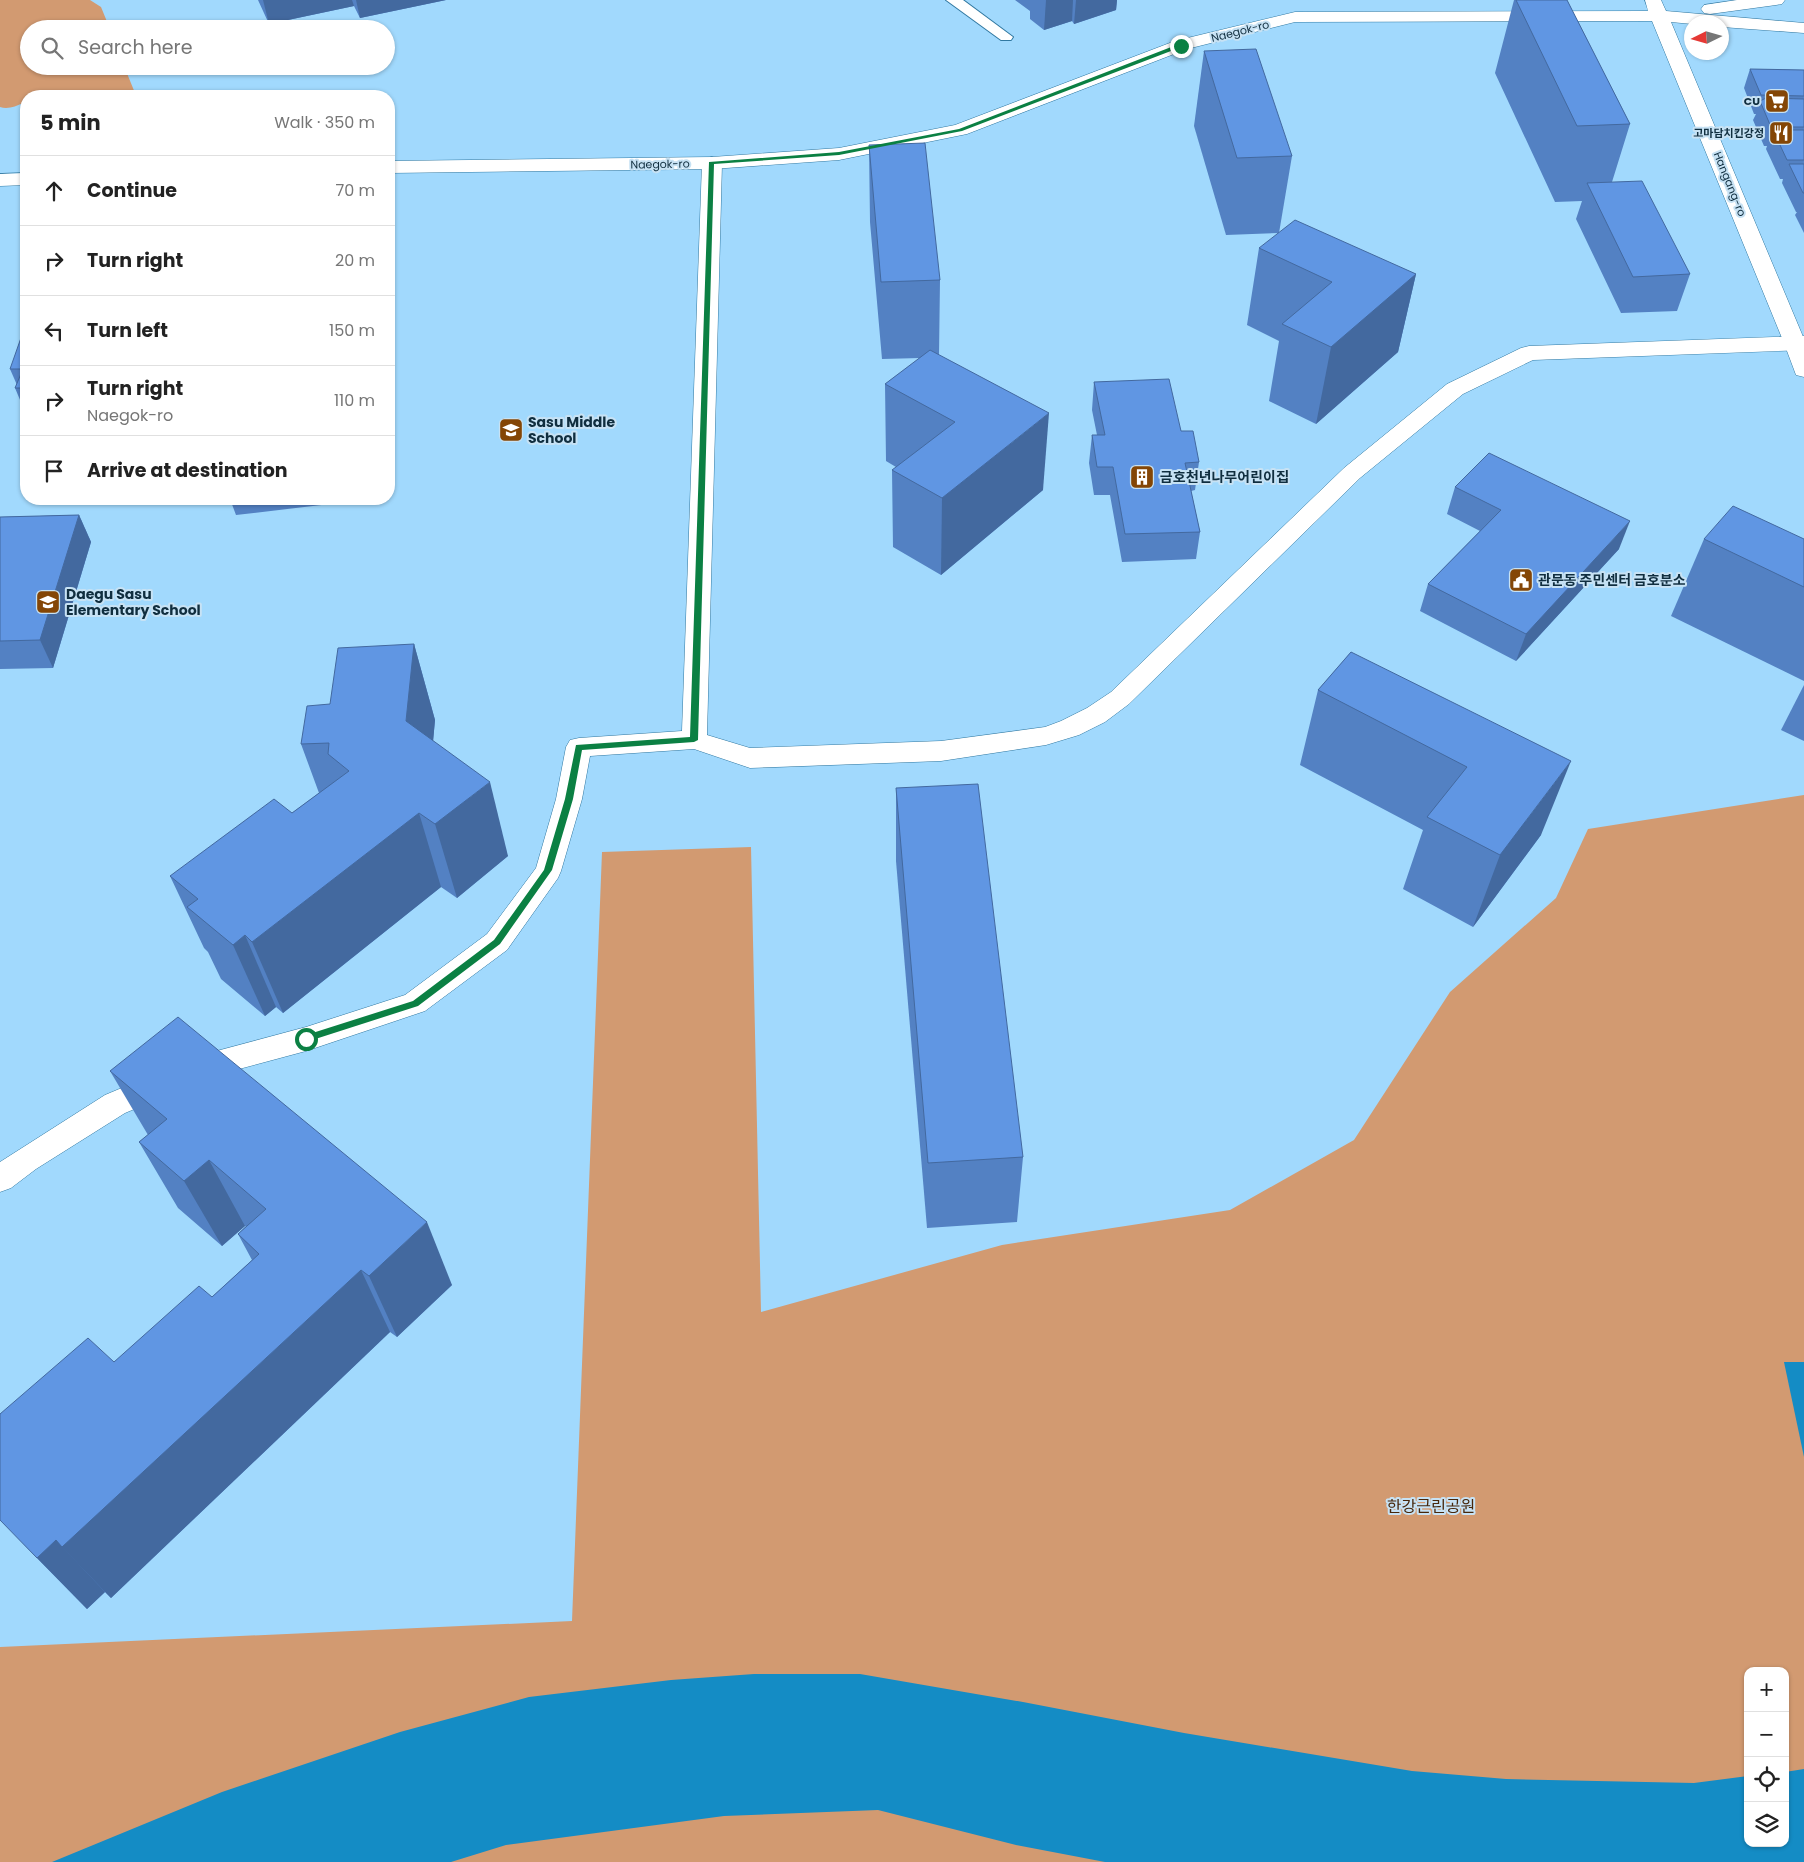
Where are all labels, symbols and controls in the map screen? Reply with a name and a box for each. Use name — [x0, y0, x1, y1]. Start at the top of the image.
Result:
north arrow — [1684, 15, 1729, 60]
street label: Naegok-ro — [1209, 16, 1271, 46]
search box — [20, 20, 395, 75]
icon: search — [38, 34, 66, 62]
text: Search here — [78, 34, 192, 61]
route end — [1170, 35, 1193, 58]
supermarket icon: CU — [1764, 88, 1790, 114]
place label: CU — [1744, 93, 1760, 109]
text: 5 min — [40, 108, 101, 137]
text: Walk · 350 m — [274, 111, 375, 134]
restaurant icon: 고마담치킨강정 — [1768, 120, 1794, 146]
place label: 고마담치킨강정 — [1693, 125, 1764, 141]
street label: Hangang-ro — [1710, 149, 1750, 219]
street label: Naegok-ro — [630, 155, 690, 173]
icon: ahead — [40, 177, 68, 205]
text: Continue — [87, 177, 177, 204]
text: 70 m — [335, 179, 375, 202]
icon: right — [40, 247, 68, 275]
text: Turn right — [87, 247, 183, 274]
text: 20 m — [335, 249, 375, 272]
icon: left — [40, 317, 68, 345]
text: Turn left — [87, 317, 168, 344]
text: 150 m — [329, 319, 375, 342]
text: Turn right — [87, 375, 183, 402]
icon: right — [40, 387, 68, 415]
text: 110 m — [334, 389, 375, 412]
text: Naegok-ro — [87, 404, 173, 427]
place label: Sasu Middle School — [528, 412, 615, 448]
school or university icon: Sasu Middle School — [498, 417, 524, 443]
icon: arrive — [40, 457, 68, 485]
text: Arrive at destination — [87, 457, 288, 484]
building icon: 금호천년나무어린이집 — [1129, 464, 1155, 490]
place label: 금호천년나무어린이집 — [1160, 467, 1289, 487]
public building icon: 관문동 주민센터 금호분소 — [1508, 567, 1534, 593]
place label: 관문동 주민센터 금호분소 — [1538, 570, 1686, 590]
place label: Daegu Sasu Elementary School — [66, 584, 201, 620]
school or university icon: Daegu Sasu Elementary School — [35, 589, 61, 615]
route start — [295, 1028, 318, 1051]
park label: 한강근린공원 — [1387, 1495, 1475, 1518]
map controls — [1744, 1667, 1789, 1847]
button: + — [1744, 1667, 1789, 1712]
button: − — [1744, 1712, 1789, 1757]
button: locate — [1744, 1757, 1789, 1802]
button: layers — [1744, 1802, 1789, 1847]

